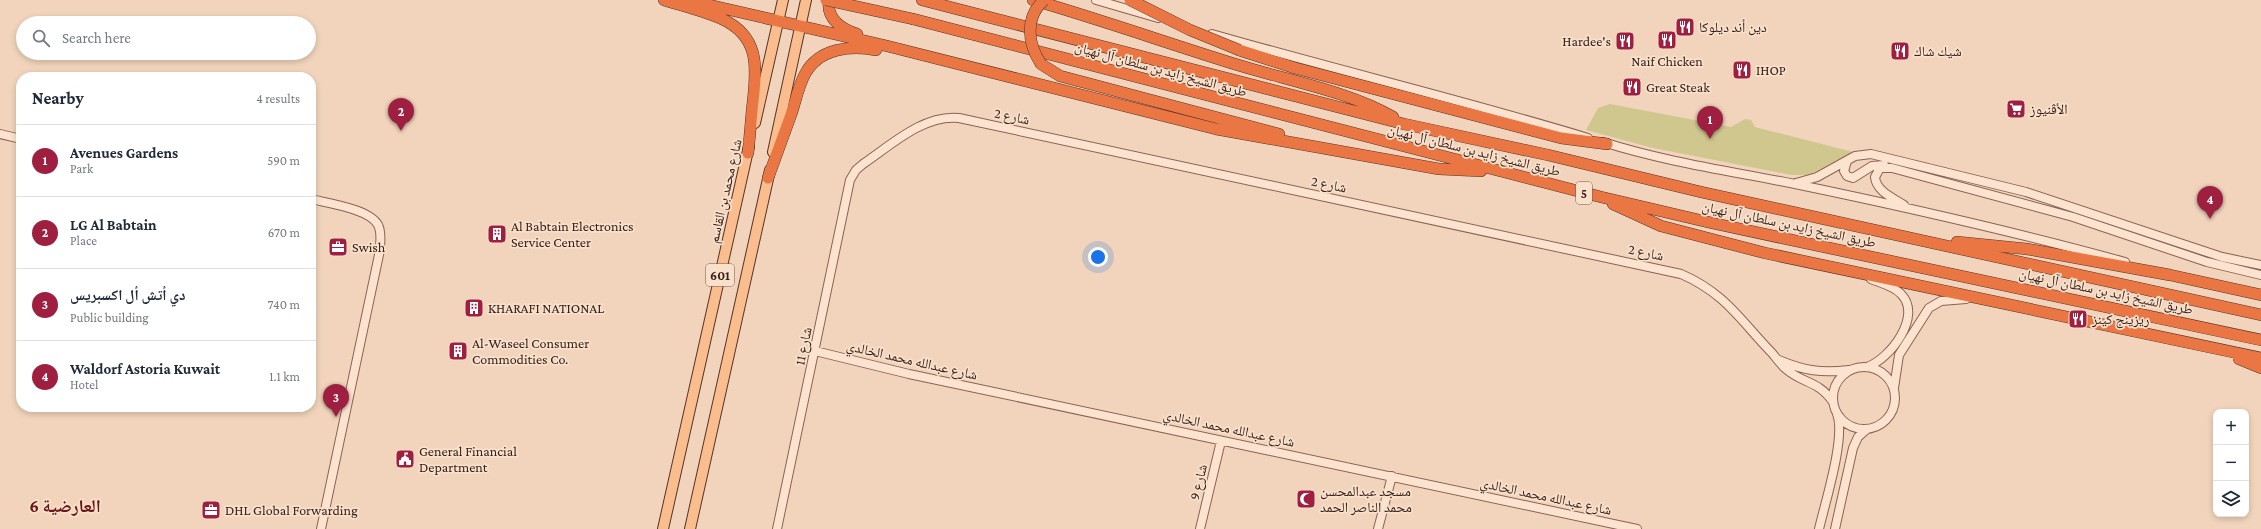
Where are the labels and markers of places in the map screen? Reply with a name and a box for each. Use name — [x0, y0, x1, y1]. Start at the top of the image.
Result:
restaurant icon: دين أند ديلوكا — [1674, 16, 1696, 38]
place label: دين أند ديلوكا — [1699, 19, 1767, 36]
restaurant icon: Naif Chicken — [1656, 29, 1678, 51]
restaurant icon: Hardee's — [1614, 30, 1636, 52]
place label: Hardee's — [1562, 33, 1611, 49]
restaurant icon: شيك شاك — [1889, 40, 1911, 62]
place label: شيك شاك — [1914, 43, 1962, 59]
place label: Naif Chicken — [1631, 53, 1703, 69]
restaurant icon: IHOP — [1731, 59, 1753, 81]
place label: IHOP — [1756, 62, 1786, 78]
restaurant icon: Great Steak — [1621, 76, 1643, 98]
place label: Great Steak — [1646, 79, 1710, 95]
pin: 2 — [388, 98, 414, 131]
supermarket icon: الأڤنيوز — [2005, 98, 2027, 120]
place label: الأڤنيوز — [2029, 101, 2068, 118]
pin: 1 — [1697, 106, 1723, 139]
pin: 4 — [2197, 186, 2223, 219]
place label: Al Babtain Electronics Service Center — [511, 218, 633, 250]
building icon: Al Babtain Electronics Service Center — [486, 223, 508, 245]
office icon: Swish — [327, 236, 349, 258]
place label: Swish — [352, 239, 386, 255]
building icon: KHARAFI NATIONAL — [463, 297, 485, 319]
place label: KHARAFI NATIONAL — [488, 300, 604, 316]
restaurant icon: ريزينج كينز — [2067, 308, 2089, 330]
place label: ريزينج كينز — [2091, 311, 2149, 329]
place label: Al-Waseel Consumer Commodities Co. — [472, 335, 589, 367]
building icon: Al-Waseel Consumer Commodities Co. — [447, 340, 469, 362]
pin: 3 — [323, 384, 349, 417]
place label: General Financial Department — [419, 443, 517, 475]
public building icon: General Financial Department — [394, 448, 416, 470]
place label: مسجد عبدالمحسن محمد الناصر الحمد — [1320, 483, 1412, 516]
mosque icon: مسجد عبدالمحسن محمد الناصر الحمد — [1295, 488, 1317, 510]
office icon: DHL Global Forwarding — [200, 499, 222, 521]
place label: DHL Global Forwarding — [225, 502, 358, 518]

